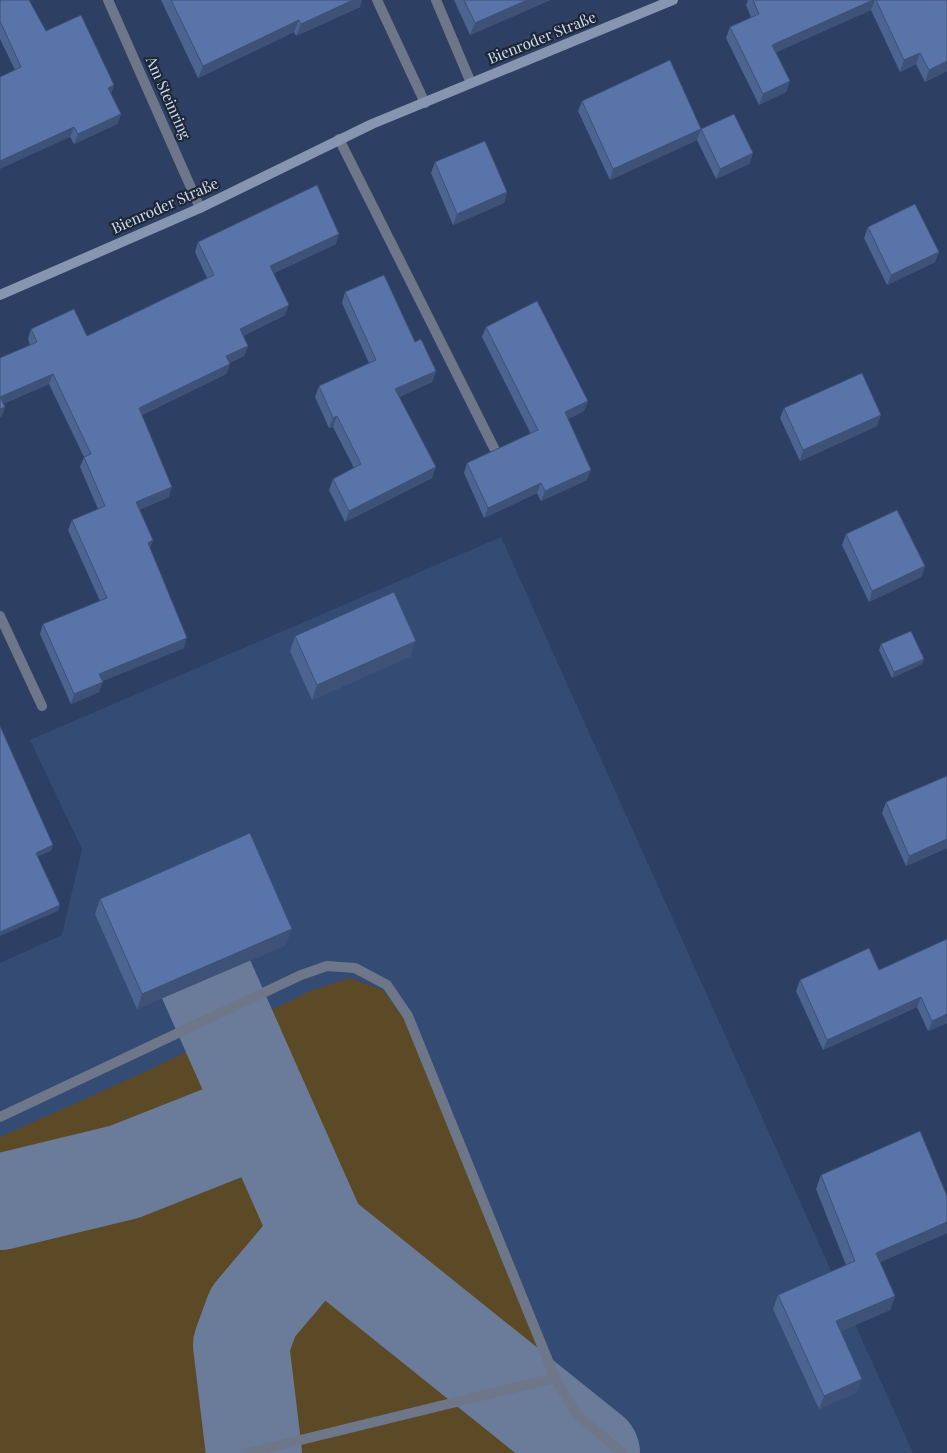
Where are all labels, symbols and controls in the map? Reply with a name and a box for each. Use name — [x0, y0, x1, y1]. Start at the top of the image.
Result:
street label: Bienroder Straße — [485, 6, 599, 68]
street label: Am Steinring — [141, 52, 196, 142]
street label: Bienroder Straße — [108, 173, 221, 238]

